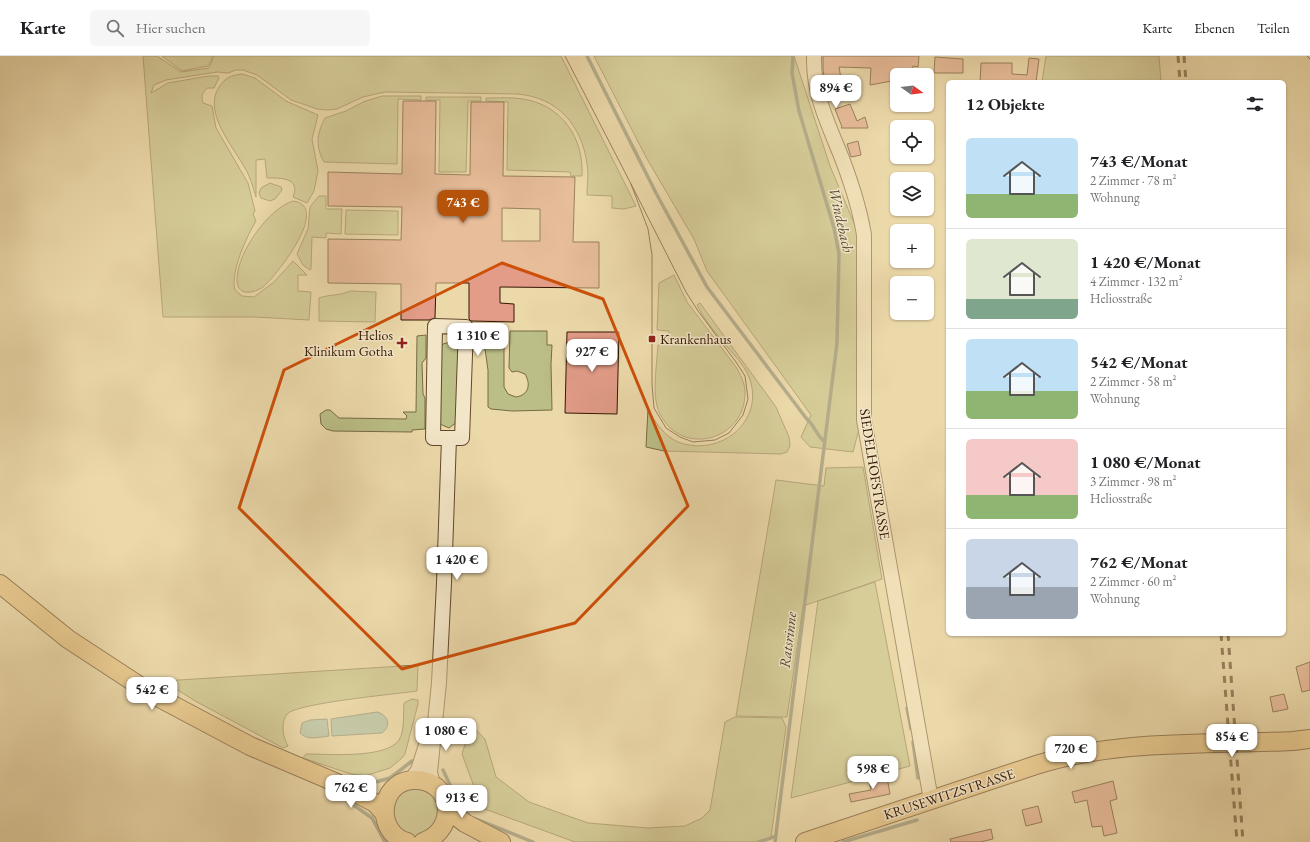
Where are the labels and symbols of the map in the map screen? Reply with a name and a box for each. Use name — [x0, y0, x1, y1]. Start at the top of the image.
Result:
north arrow — [890, 68, 934, 112]
pin: 894 € — [808, 75, 864, 109]
water label: Windebach — [825, 186, 858, 255]
pin: 743 € — [435, 190, 491, 224]
pin: 1 310 € — [441, 323, 515, 357]
place label: Helios Klinikum Gotha — [304, 326, 393, 360]
place label: Krankenhaus — [660, 330, 732, 348]
marker: Krankenhaus — [647, 334, 657, 344]
marker: Helios Klinikum Gotha — [396, 337, 408, 349]
pin: 927 € — [564, 339, 620, 373]
street label: SIEDELHOFSTRASSE — [856, 407, 894, 541]
pin: 1 420 € — [420, 547, 494, 581]
water label: Ratsrinne — [775, 610, 800, 669]
pin: 542 € — [124, 677, 180, 711]
pin: 1 080 € — [409, 718, 483, 752]
pin: 854 € — [1204, 724, 1260, 758]
pin: 720 € — [1043, 736, 1099, 770]
pin: 598 € — [845, 756, 901, 790]
street label: KRUSEWITZSTRASSE — [881, 764, 1017, 824]
pin: 762 € — [323, 775, 379, 809]
pin: 913 € — [434, 785, 490, 819]

